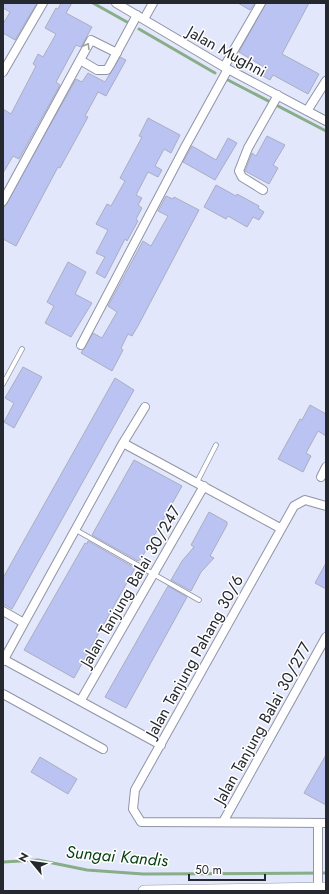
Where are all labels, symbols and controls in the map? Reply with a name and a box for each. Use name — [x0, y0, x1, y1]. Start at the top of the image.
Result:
street label: Jalan Mughni — [181, 19, 271, 83]
one-way arrow — [83, 43, 90, 50]
street label: Jalan Tanjung Balai 30/247 — [74, 501, 186, 673]
street label: Jalan Tanjung Pahang 30/6 — [139, 571, 249, 744]
street label: Jalan Tanjung Balai 30/277 — [207, 637, 317, 810]
water label: Sungai Kandis — [65, 840, 169, 872]
north arrow — [12, 842, 52, 882]
text: N — [14, 849, 32, 865]
scale bar — [189, 856, 265, 882]
text: 50 m — [195, 861, 222, 879]

